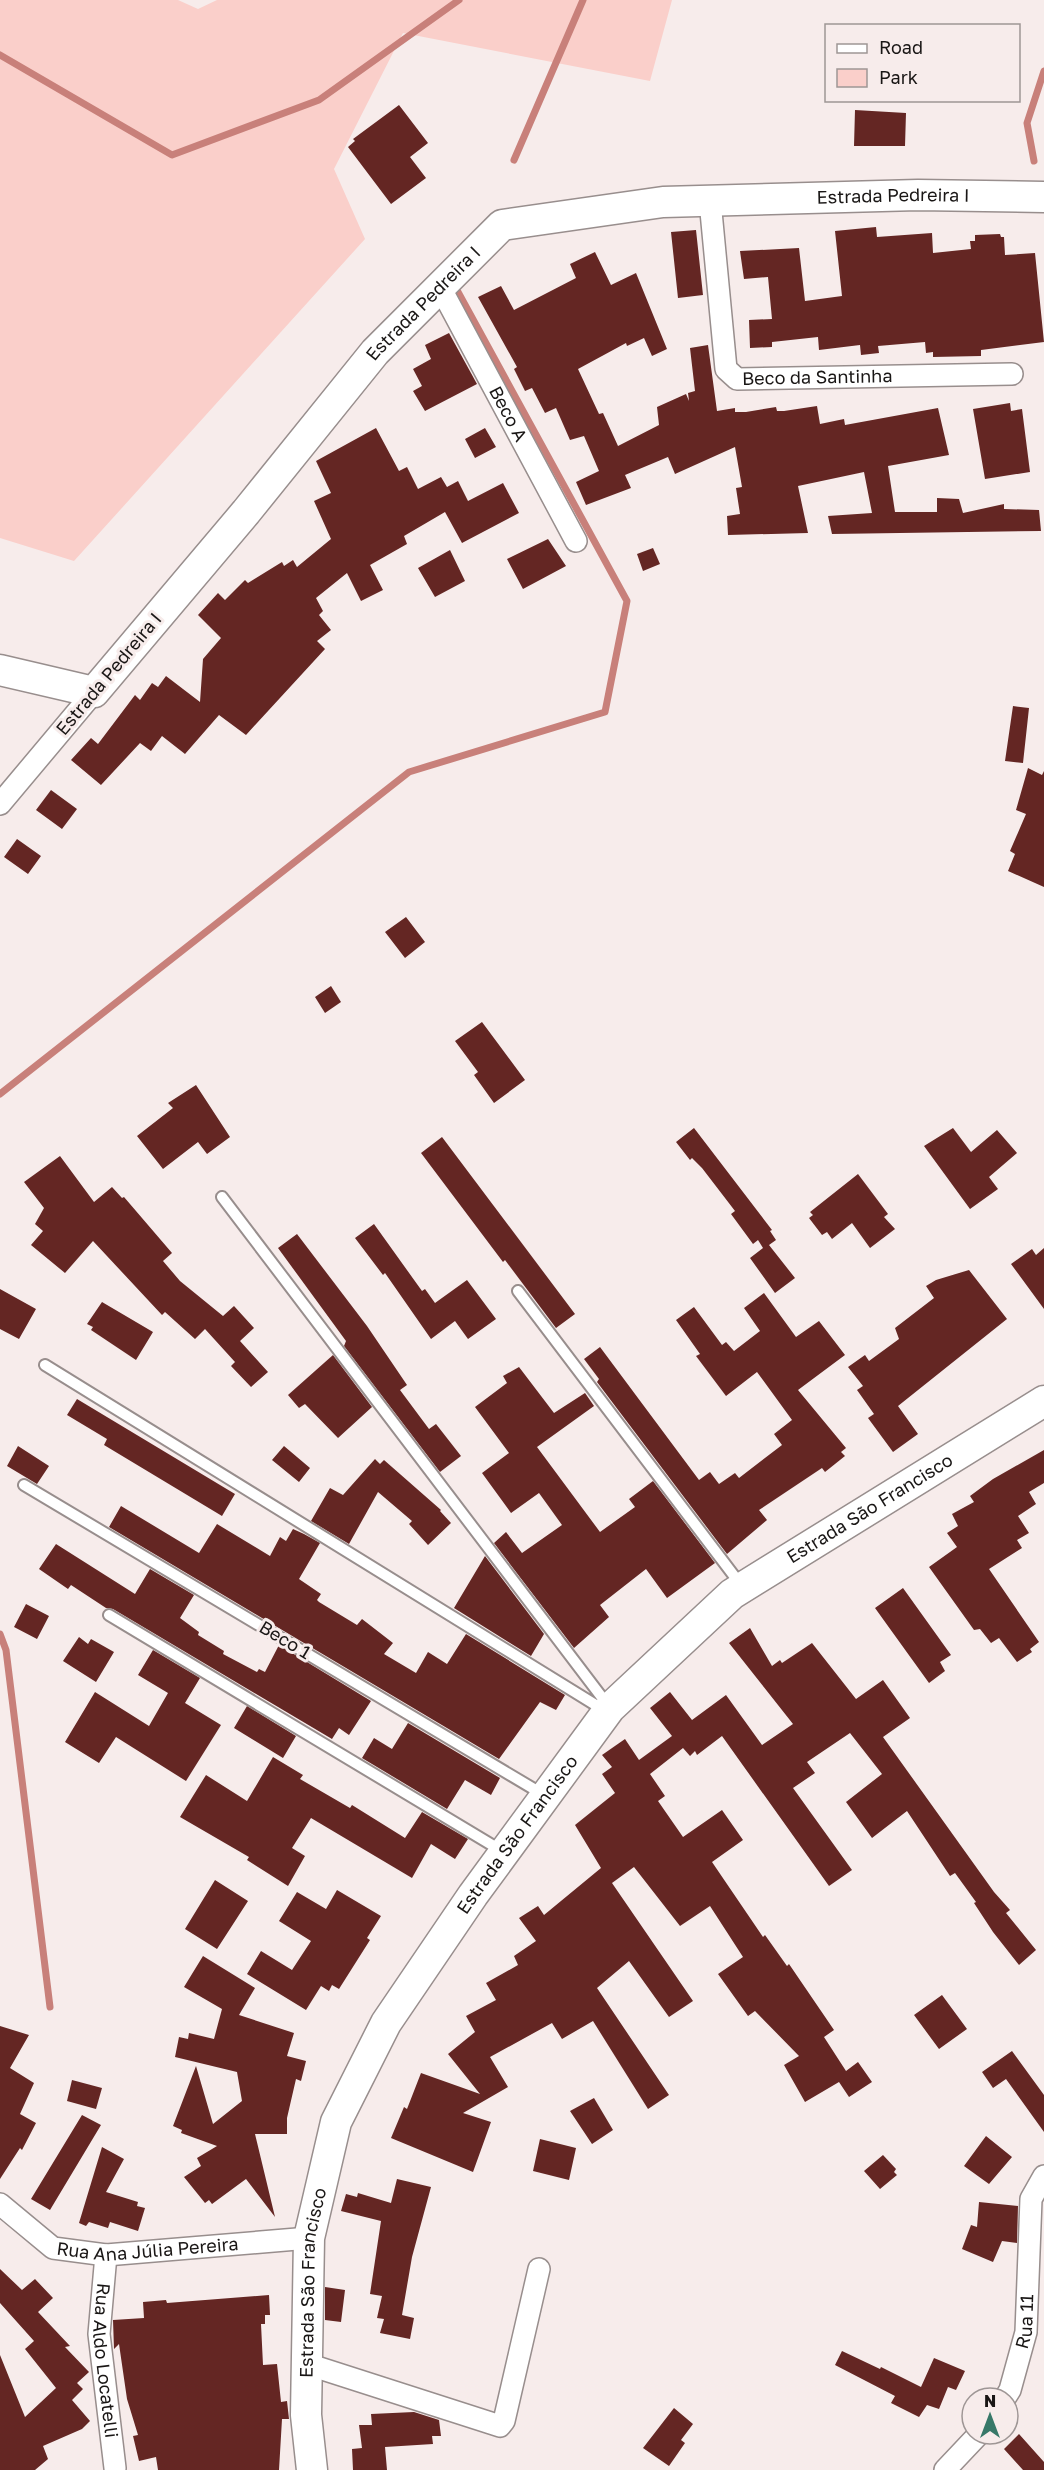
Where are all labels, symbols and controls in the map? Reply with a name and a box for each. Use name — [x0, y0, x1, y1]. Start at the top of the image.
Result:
legend — [825, 24, 1020, 102]
text: Road — [879, 36, 923, 58]
text: Park — [879, 66, 918, 88]
street label: Estrada Pedreira I — [816, 183, 970, 208]
street label: Estrada Pedreira I — [361, 241, 484, 365]
street label: Beco da Santinha — [742, 364, 893, 389]
street label: Beco A — [485, 382, 533, 445]
street label: Estrada Pedreira I — [51, 608, 166, 739]
street label: Estrada São Francisco — [782, 1448, 956, 1568]
street label: Beco 1 — [256, 1615, 316, 1663]
street label: Estrada São Francisco — [451, 1750, 582, 1918]
street label: Estrada São Francisco — [295, 2185, 330, 2378]
street label: Rua Ana Júlia Pereira — [55, 2232, 239, 2265]
street label: Rua Aldo Locatelli — [89, 2282, 123, 2439]
street label: Rua 11 — [1010, 2293, 1037, 2351]
north arrow — [960, 2386, 1020, 2446]
text: N — [984, 2391, 996, 2411]

